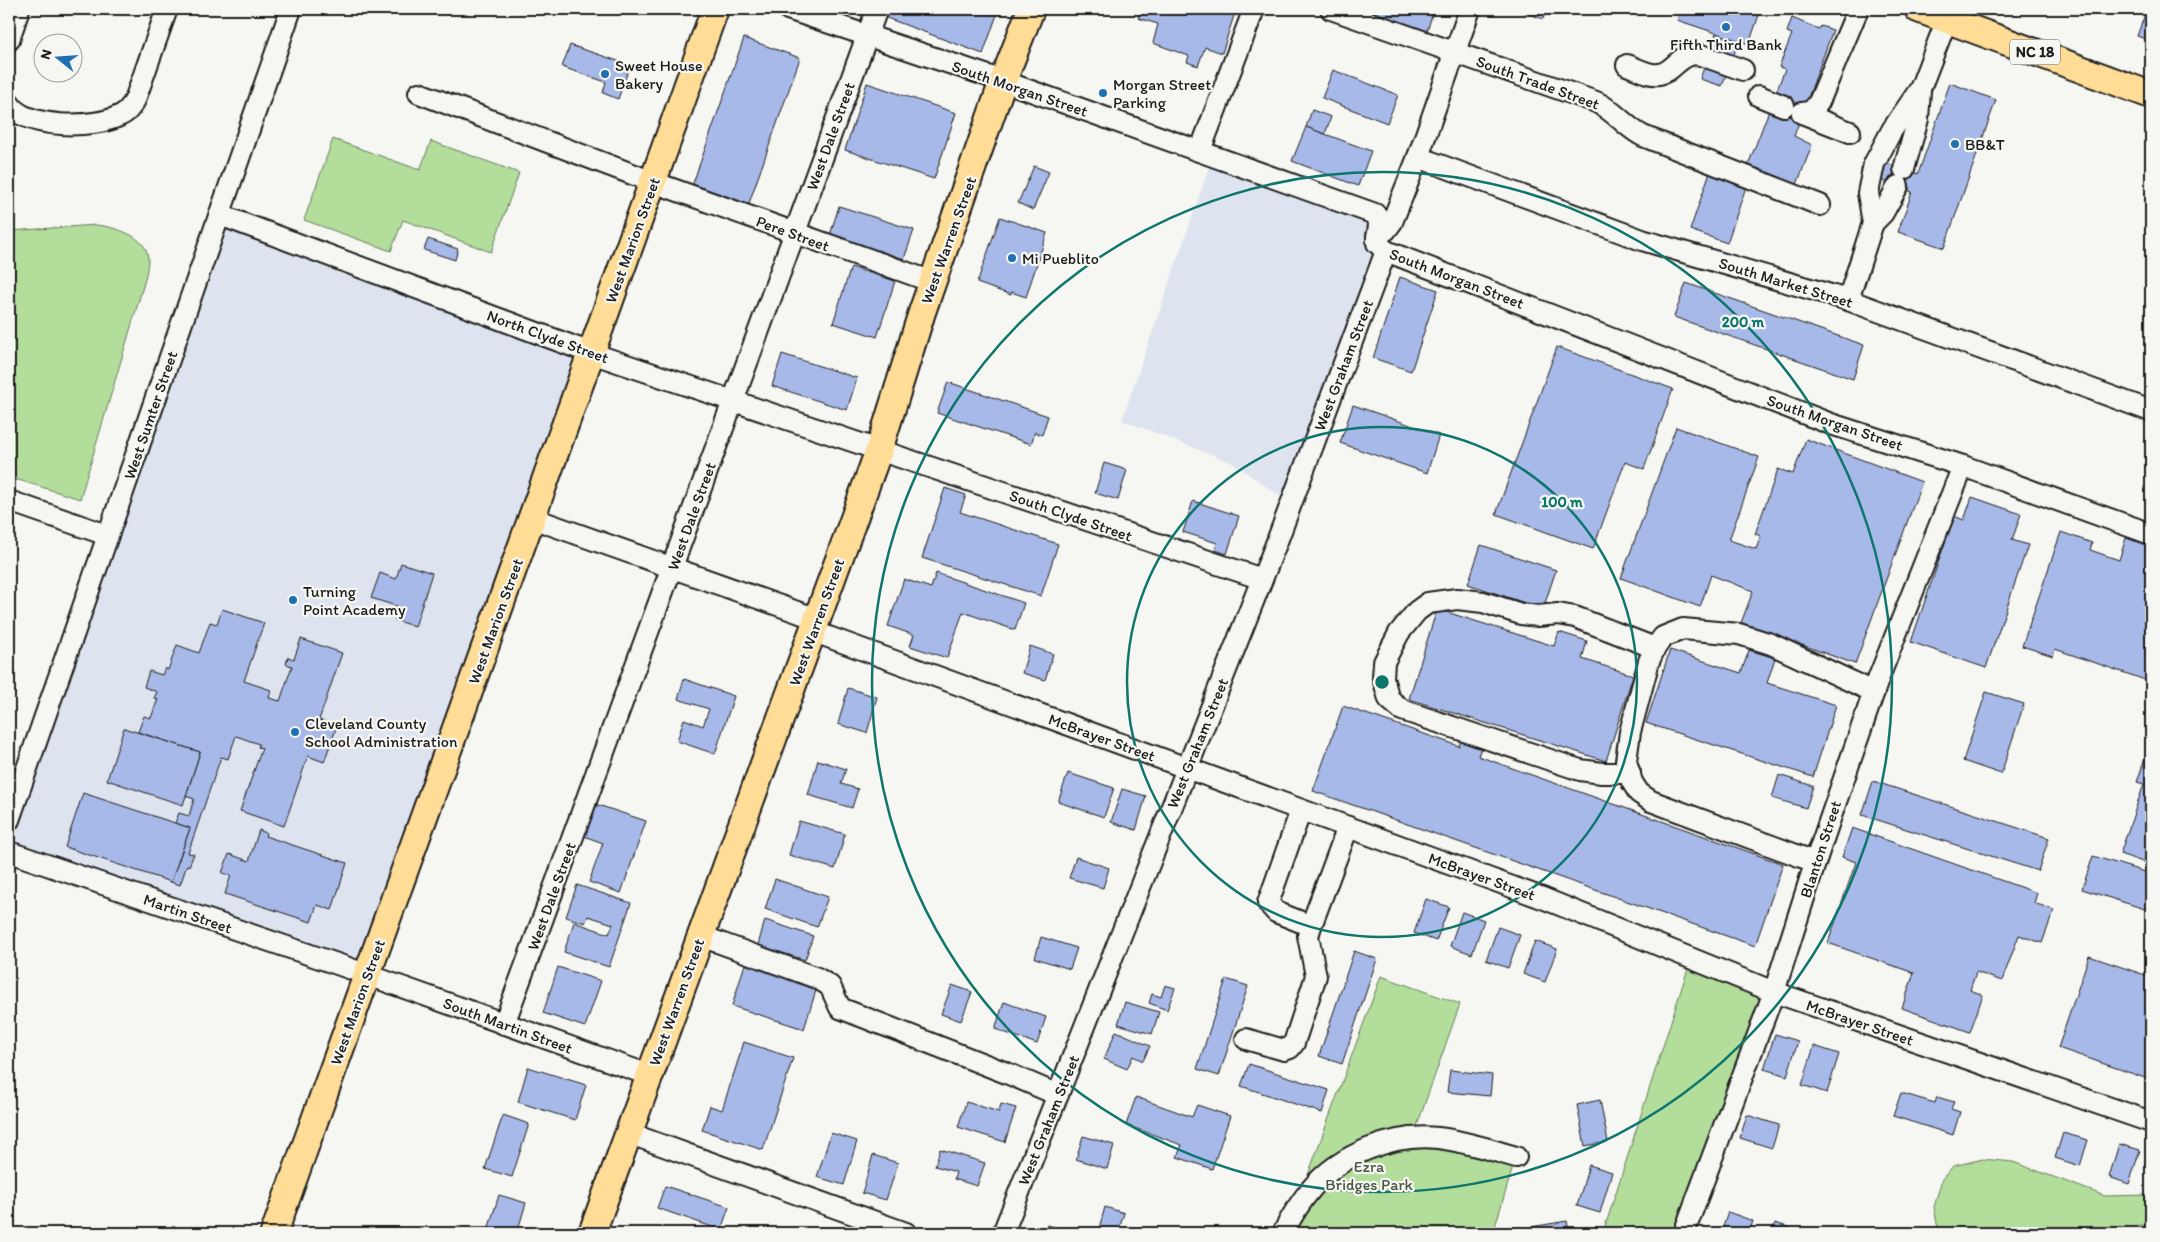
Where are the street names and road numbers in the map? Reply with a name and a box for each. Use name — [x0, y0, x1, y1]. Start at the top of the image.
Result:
road number: NC 18 — [2010, 40, 2060, 64]
street label: South Trade Street — [1474, 51, 1602, 114]
street label: South Morgan Street — [949, 56, 1090, 121]
street label: West Dale Street — [802, 80, 859, 193]
street label: West Warren Street — [917, 174, 980, 306]
street label: West Marion Street — [601, 175, 664, 306]
street label: Pere Street — [754, 211, 832, 255]
street label: South Morgan Street — [1387, 244, 1527, 313]
street label: South Market Street — [1716, 253, 1855, 312]
street label: West Graham Street — [1310, 297, 1377, 433]
street label: North Clyde Street — [484, 306, 611, 367]
street label: West Sumter Street — [120, 348, 181, 482]
street label: South Morgan Street — [1764, 390, 1905, 455]
street label: West Dale Street — [663, 460, 720, 573]
street label: South Clyde Street — [1007, 486, 1135, 545]
street label: West Marion Street — [464, 556, 527, 687]
street label: West Warren Street — [785, 556, 848, 688]
street label: West Graham Street — [1163, 675, 1232, 811]
street label: McBrayer Street — [1046, 709, 1158, 766]
street label: Blanton Street — [1796, 798, 1845, 900]
street label: West Dale Street — [523, 840, 580, 953]
street label: McBrayer Street — [1426, 848, 1538, 905]
street label: Martin Street — [141, 889, 235, 937]
street label: West Warren Street — [645, 936, 708, 1068]
street label: West Marion Street — [326, 937, 389, 1068]
street label: South Martin Street — [441, 993, 575, 1058]
street label: McBrayer Street — [1804, 995, 1916, 1050]
street label: West Graham Street — [1014, 1052, 1083, 1188]

